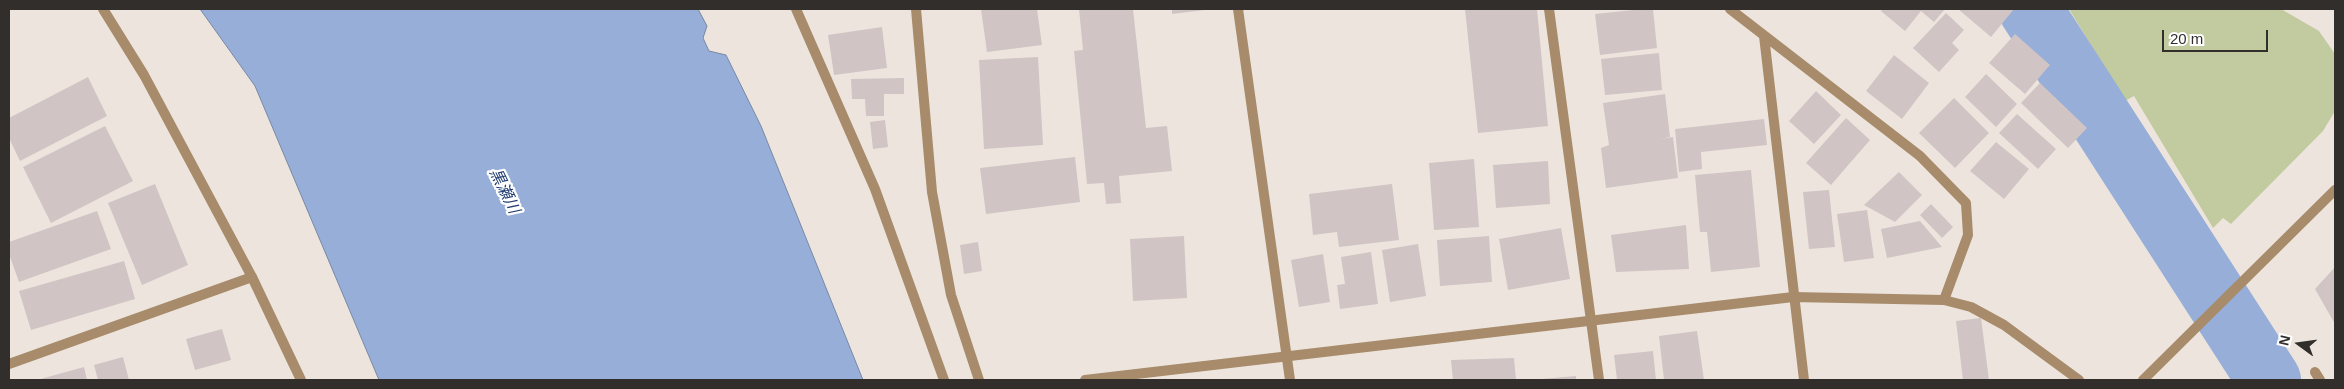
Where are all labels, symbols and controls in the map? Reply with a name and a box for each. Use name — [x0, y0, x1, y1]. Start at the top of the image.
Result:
scale bar — [2164, 20, 2270, 52]
text: 20 m — [2170, 30, 2203, 47]
water label: 黒瀬川 — [485, 165, 523, 217]
north arrow — [2274, 319, 2324, 369]
text: N — [2275, 334, 2293, 347]

